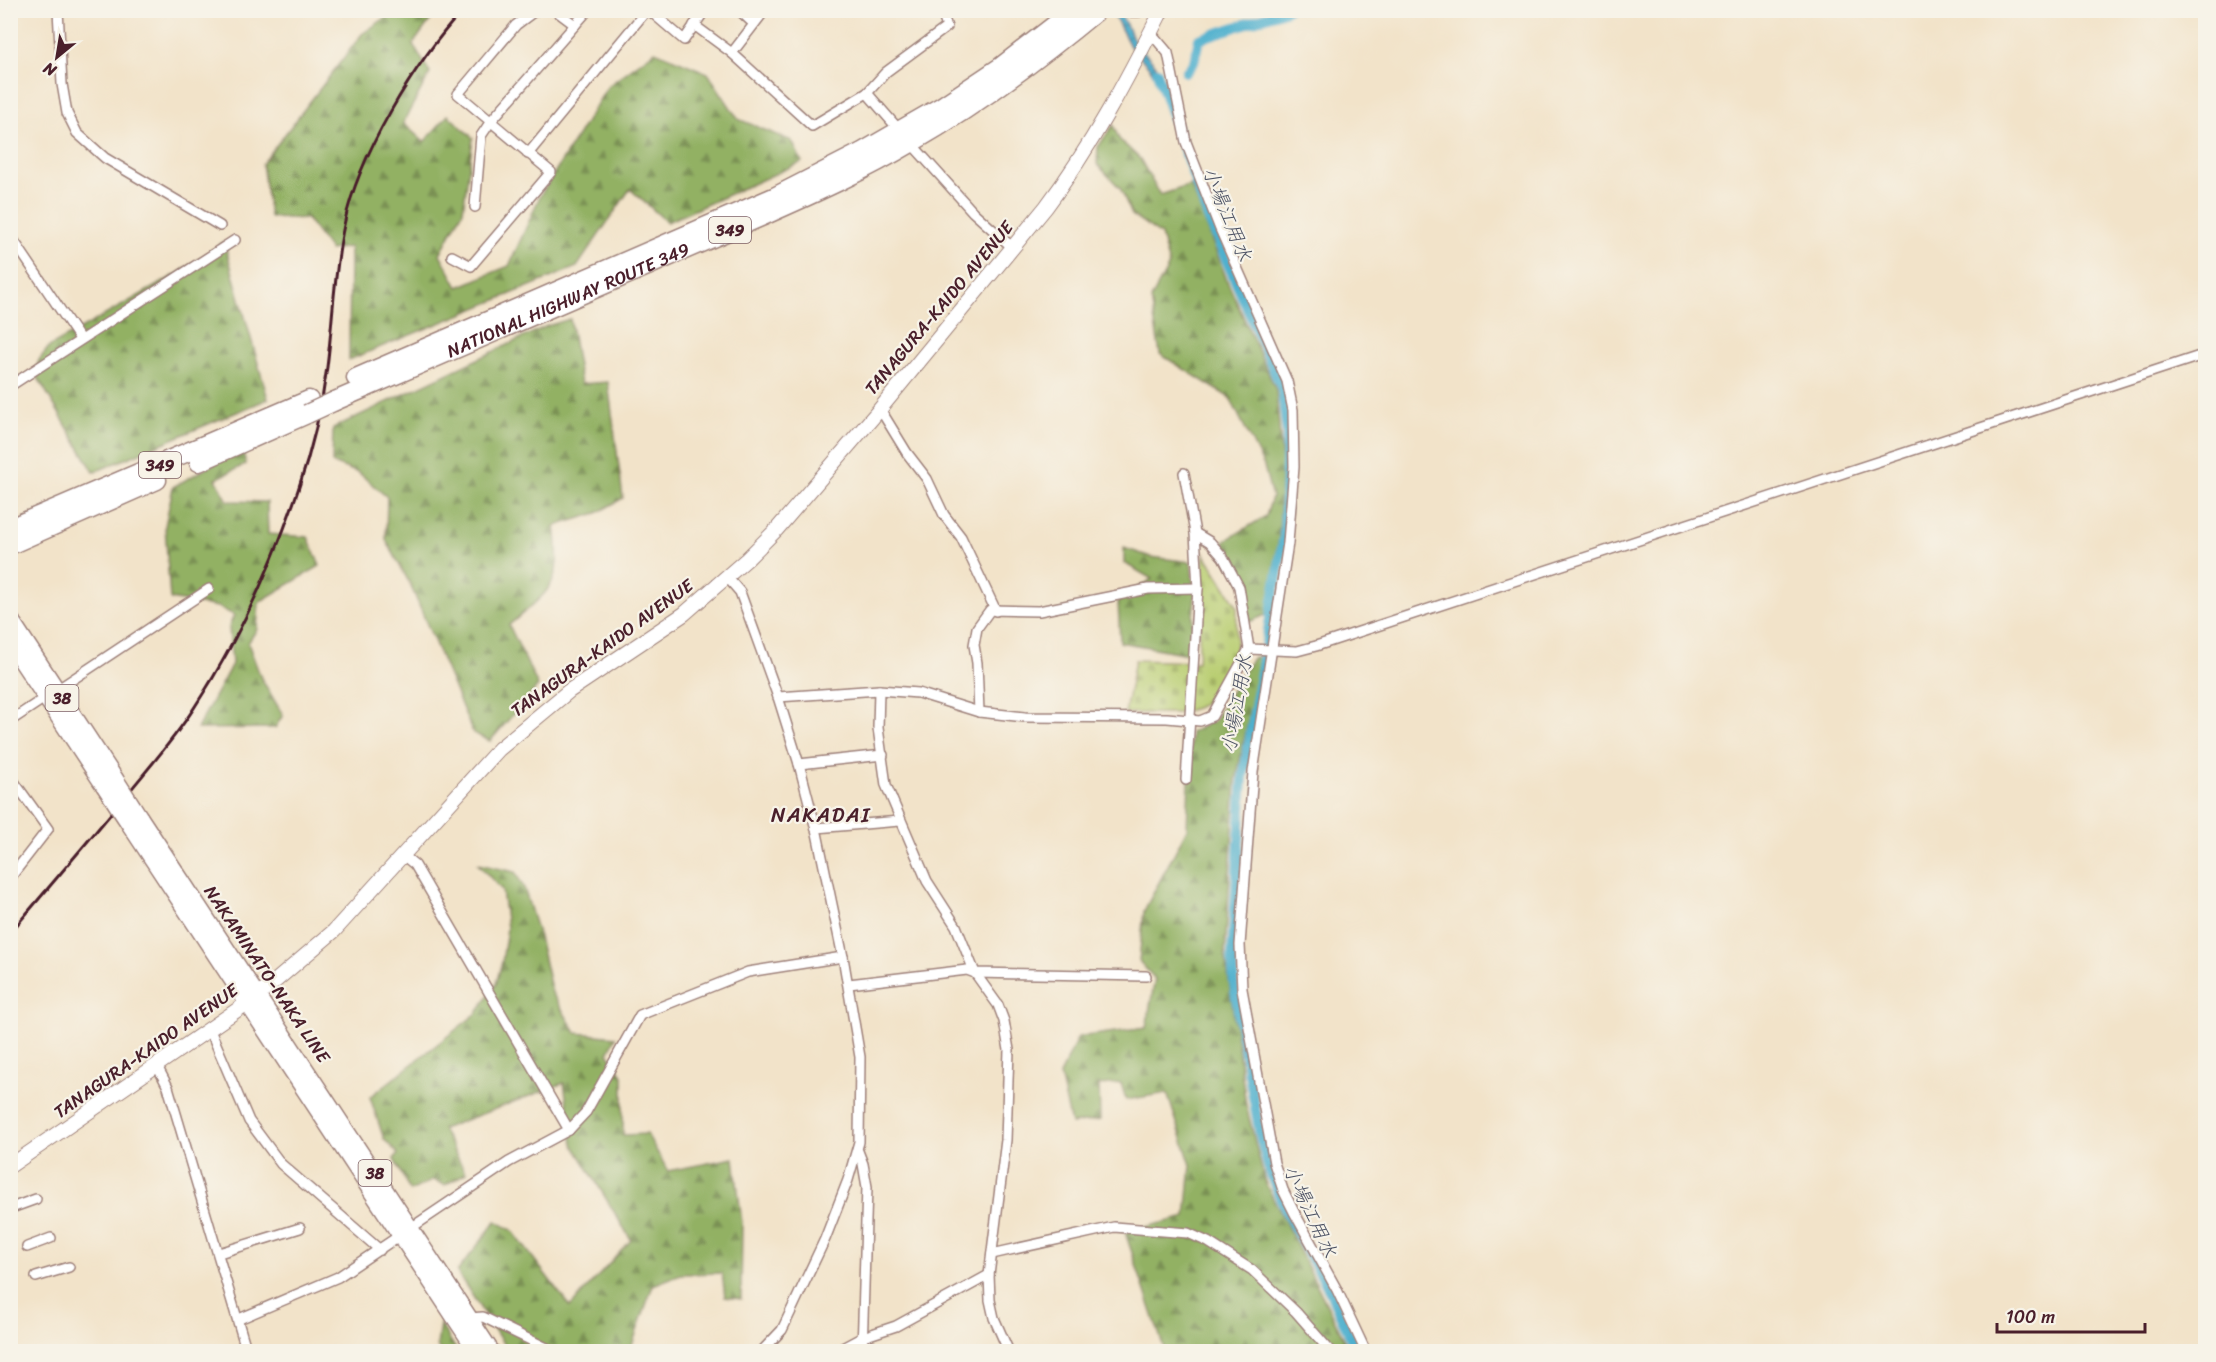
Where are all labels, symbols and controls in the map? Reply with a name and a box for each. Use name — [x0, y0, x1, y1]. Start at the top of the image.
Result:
north arrow — [27, 27, 87, 87]
text: N — [37, 54, 63, 85]
water label: 小場江用水 — [1192, 161, 1262, 267]
street label: TANAGURA-KAIDO AVENUE — [856, 213, 1023, 403]
road number: 349 — [709, 217, 751, 243]
street label: NATIONAL HIGHWAY ROUTE 349 — [441, 234, 695, 367]
road number: 349 — [139, 452, 181, 478]
street label: TANAGURA-KAIDO AVENUE — [504, 570, 701, 726]
water label: 小場江用水 — [1211, 652, 1263, 756]
road number: 38 — [46, 685, 78, 711]
district label: NAKADAI — [771, 796, 871, 834]
street label: NAKAMINATO-NAKA LINE — [195, 878, 339, 1070]
street label: TANAGURA-KAIDO AVENUE — [47, 974, 246, 1127]
water label: 小場江用水 — [1273, 1158, 1347, 1264]
road number: 38 — [358, 1160, 392, 1186]
scale bar — [1997, 1296, 2146, 1334]
text: 100 m — [2006, 1301, 2055, 1333]

